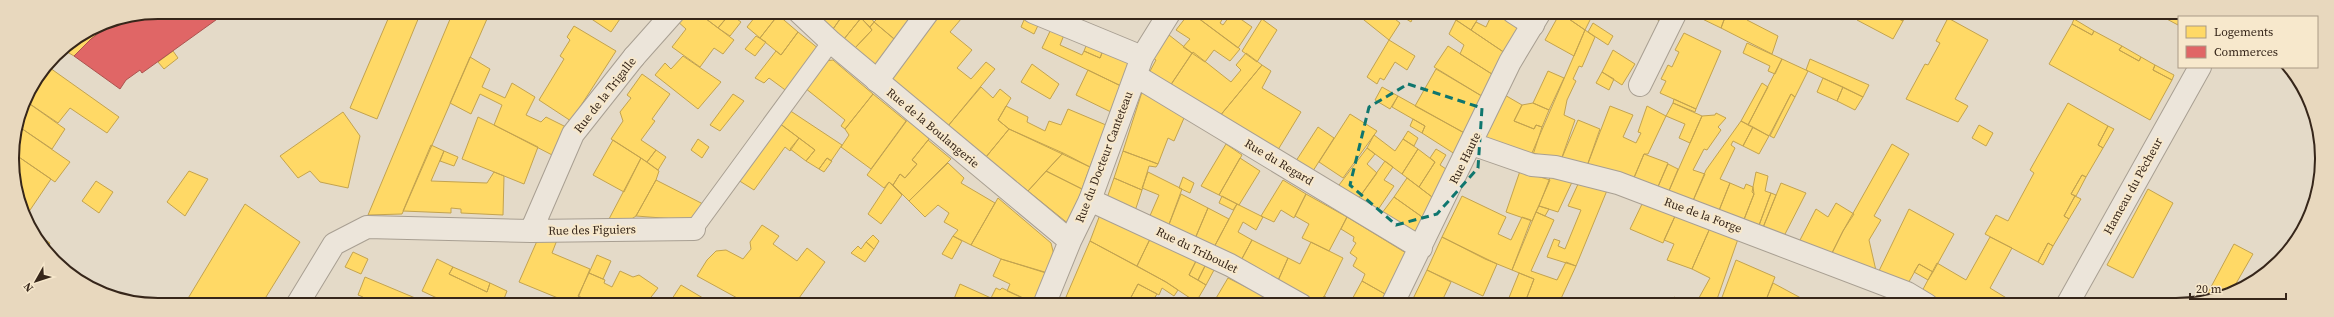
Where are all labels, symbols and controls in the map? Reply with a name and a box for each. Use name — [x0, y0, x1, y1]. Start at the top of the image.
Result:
legend — [2178, 16, 2318, 68]
text: Logements — [2214, 24, 2273, 40]
text: Commerces — [2214, 44, 2278, 60]
street label: Rue de la Trigalle — [570, 54, 640, 136]
street label: Rue de la Boulangerie — [883, 84, 983, 172]
street label: Rue du Docteur Canteteau — [1072, 89, 1136, 225]
street label: Rue Haute — [1446, 129, 1484, 187]
street label: Rue du Regard — [1242, 135, 1317, 189]
street label: Hameau du Pècheur — [2100, 135, 2166, 237]
street label: Rue de la Forge — [1662, 193, 1744, 237]
street label: Rue des Figuiers — [548, 221, 636, 239]
street label: Rue du Triboulet — [1153, 223, 1241, 277]
north arrow — [16, 261, 56, 301]
scale bar — [2190, 275, 2286, 301]
text: N — [20, 279, 37, 295]
text: 20 m — [2196, 281, 2222, 297]

